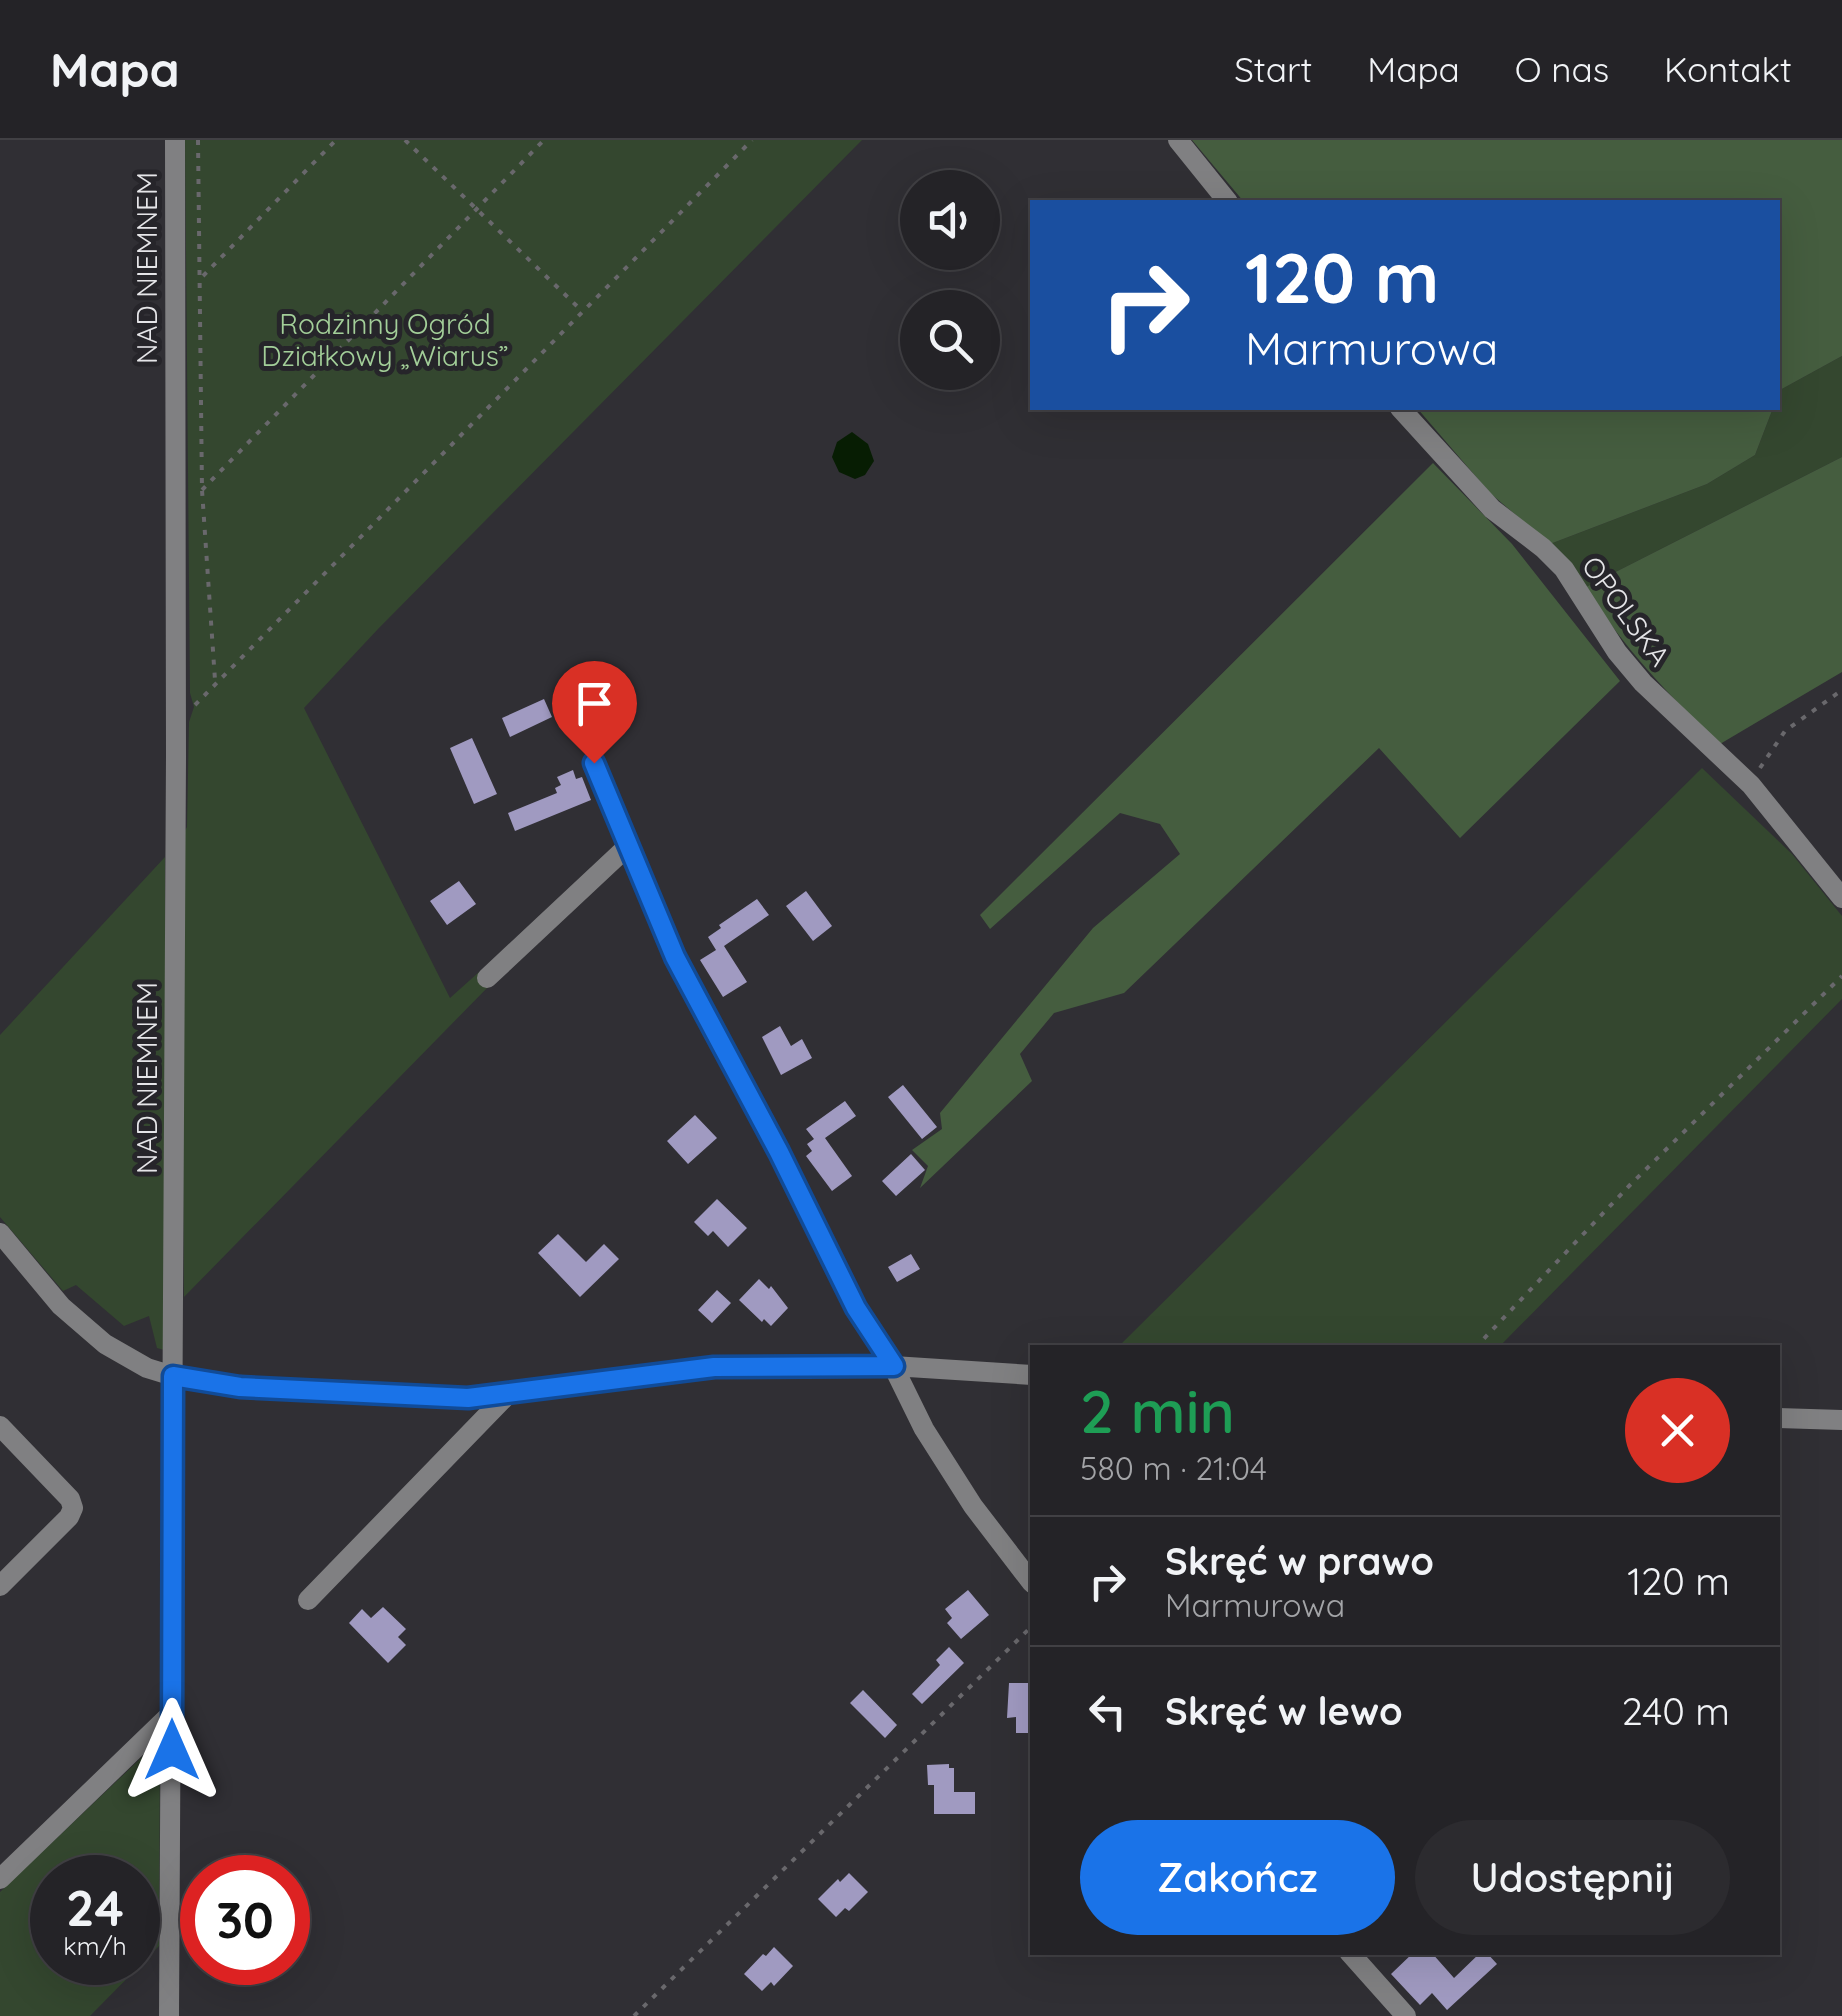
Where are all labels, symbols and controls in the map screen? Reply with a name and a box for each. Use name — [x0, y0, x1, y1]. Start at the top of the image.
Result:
text: Mapa — [50, 39, 180, 99]
text: Start — [1234, 47, 1312, 91]
text: Mapa — [1367, 47, 1460, 91]
text: O nas — [1515, 47, 1609, 91]
text: Kontakt — [1664, 47, 1792, 91]
map controls — [900, 170, 1000, 390]
button: sound — [900, 170, 1000, 270]
street label: NAD NIEMNEM — [129, 172, 164, 364]
text: 120 m — [1245, 233, 1439, 321]
icon: right — [1080, 240, 1210, 370]
button: search — [900, 290, 1000, 390]
park label: Rodzinny Ogród Działkowy „Wiarus” — [261, 306, 509, 373]
text: Marmurowa — [1245, 320, 1498, 376]
street label: OPOLSKA — [1575, 549, 1678, 672]
pin — [552, 661, 637, 764]
icon: arrive — [567, 676, 622, 731]
street label: NAD NIEMNEM — [129, 982, 164, 1174]
text: 2 min — [1080, 1373, 1235, 1448]
button: close — [1625, 1378, 1730, 1483]
text: 580 m · 21:04 — [1080, 1448, 1267, 1488]
text: Skręć w prawo — [1165, 1537, 1434, 1585]
icon: right — [1080, 1554, 1135, 1609]
text: 120 m — [1627, 1557, 1730, 1605]
text: Marmurowa — [1165, 1585, 1345, 1625]
icon: left — [1080, 1684, 1135, 1739]
text: Skręć w lewo — [1165, 1687, 1403, 1735]
text: 240 m — [1622, 1687, 1730, 1735]
position arrow — [120, 1698, 224, 1802]
button: Zakończ — [1080, 1820, 1395, 1935]
button: Udostępnij — [1415, 1820, 1730, 1935]
speed limit sign: 30 — [180, 1855, 310, 1985]
text: 24 — [66, 1876, 124, 1939]
text: km/h — [63, 1930, 127, 1961]

